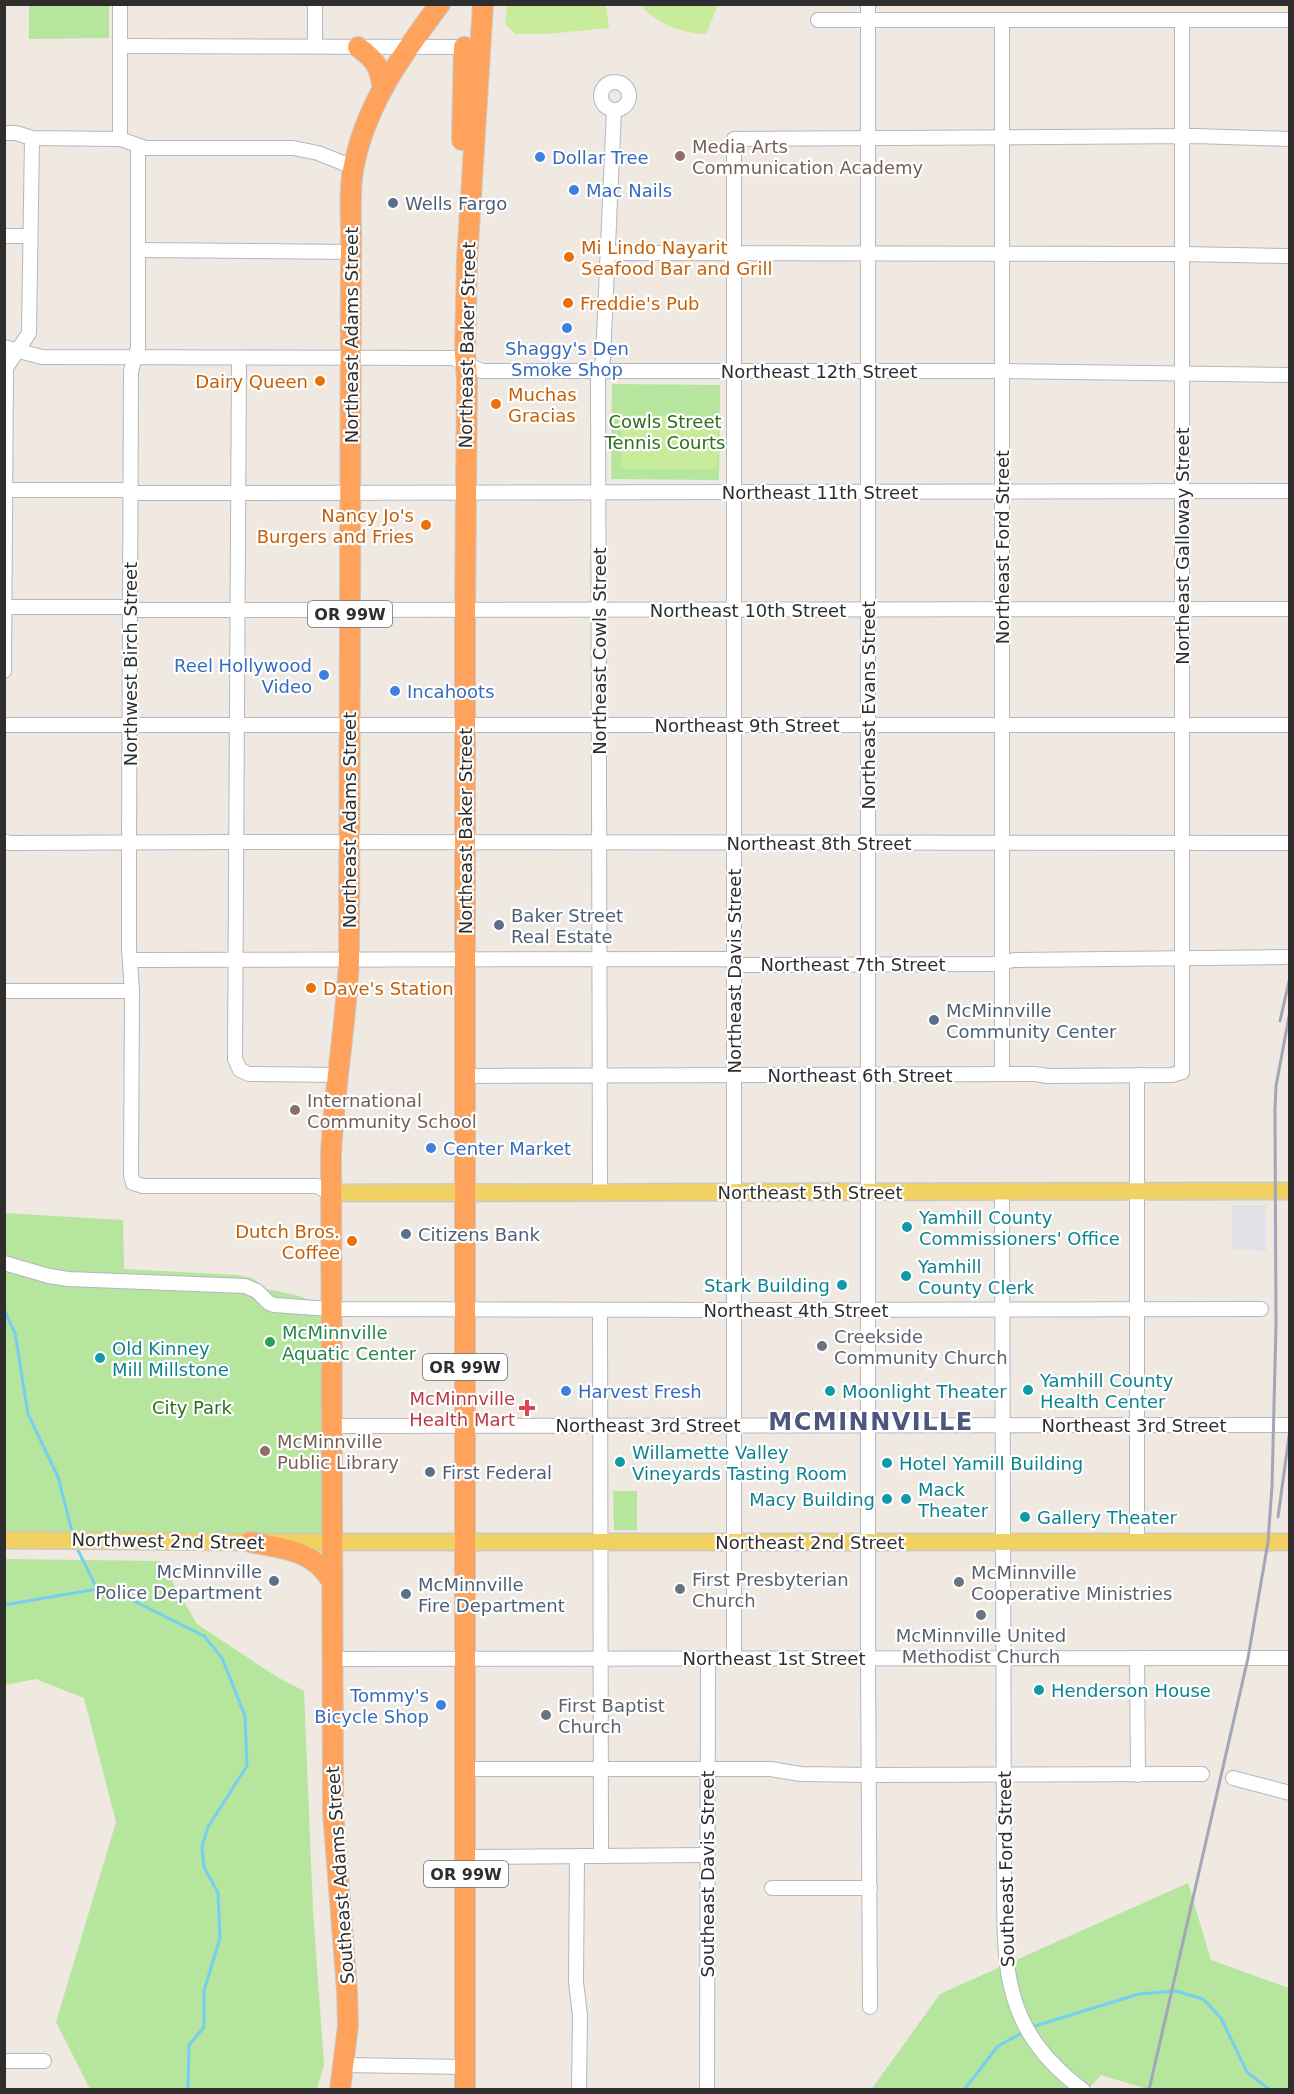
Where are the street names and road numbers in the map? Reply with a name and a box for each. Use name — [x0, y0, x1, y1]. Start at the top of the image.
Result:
street label: Northeast Adams Street — [341, 227, 362, 443]
street label: Northeast Baker Street — [455, 241, 479, 449]
street label: Northeast 12th Street — [721, 361, 917, 382]
street label: Northeast Galloway Street — [1172, 427, 1193, 665]
street label: Northeast Ford Street — [992, 450, 1013, 644]
street label: Northeast 11th Street — [722, 482, 918, 503]
street label: Northeast Cowls Street — [589, 547, 610, 755]
street label: Northwest Birch Street — [120, 562, 141, 766]
street label: Northeast 10th Street — [650, 600, 846, 621]
road number: OR 99W — [308, 601, 392, 627]
street label: Northeast Evans Street — [858, 601, 879, 809]
street label: Northeast Adams Street — [339, 712, 360, 928]
street label: Northeast 9th Street — [655, 715, 839, 736]
street label: Northeast Baker Street — [455, 728, 476, 934]
street label: Northeast 8th Street — [727, 833, 911, 854]
street label: Northeast Davis Street — [724, 869, 745, 1073]
street label: Northeast 7th Street — [761, 954, 945, 975]
street label: Northeast 6th Street — [768, 1065, 952, 1086]
street label: Northeast 5th Street — [718, 1182, 902, 1203]
street label: Northeast 4th Street — [704, 1300, 888, 1321]
road number: OR 99W — [423, 1354, 507, 1380]
street label: Northeast 3rd Street — [556, 1415, 740, 1436]
street label: Northeast 3rd Street — [1042, 1415, 1226, 1436]
street label: Northwest 2nd Street — [71, 1529, 265, 1553]
street label: Northeast 2nd Street — [715, 1532, 905, 1553]
street label: Northeast 1st Street — [683, 1648, 865, 1669]
street label: Southeast Adams Street — [322, 1765, 358, 1985]
street label: Southeast Davis Street — [697, 1771, 718, 1977]
street label: Southeast Ford Street — [994, 1771, 1018, 1967]
road number: OR 99W — [424, 1861, 508, 1887]

